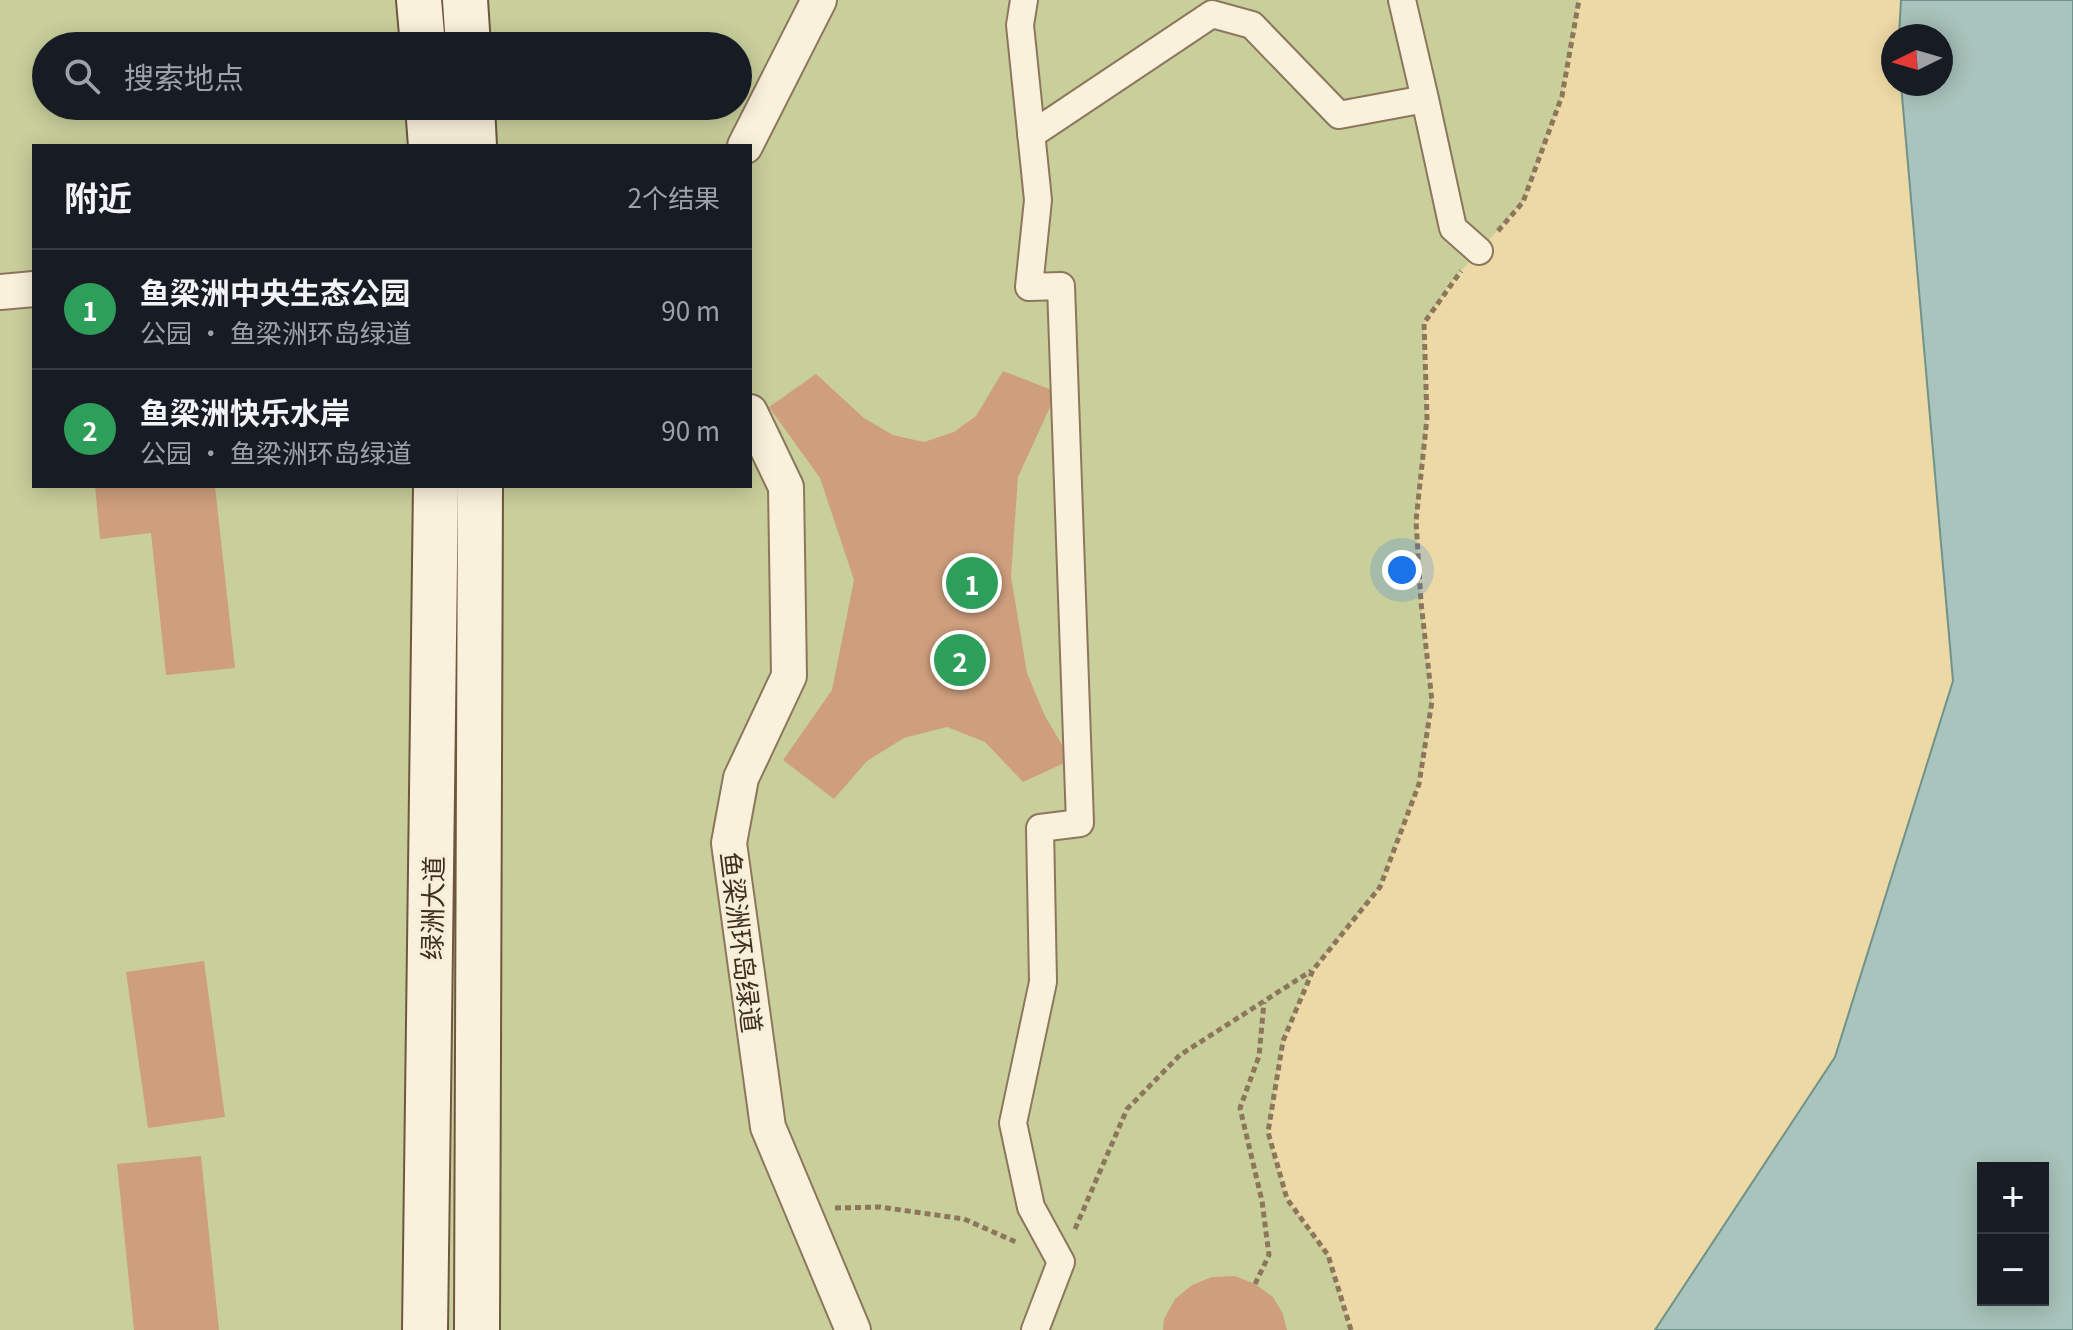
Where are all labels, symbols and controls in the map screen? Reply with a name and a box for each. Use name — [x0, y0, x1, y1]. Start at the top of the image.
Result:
north arrow — [1881, 24, 1953, 96]
search box — [32, 32, 752, 120]
icon: search — [60, 54, 104, 98]
text: 搜索地点 — [124, 54, 244, 98]
text: 附近 — [64, 172, 132, 221]
text: 2个结果 — [628, 178, 720, 215]
text: 鱼梁洲中央生态公园 — [140, 269, 410, 313]
text: 1 — [82, 291, 98, 328]
text: 90 m — [661, 291, 720, 328]
text: 公园 · 鱼梁洲环岛绿道 — [140, 313, 412, 350]
text: 鱼梁洲快乐水岸 — [140, 389, 350, 433]
text: 2 — [82, 411, 98, 448]
text: 90 m — [661, 411, 720, 448]
text: 公园 · 鱼梁洲环岛绿道 — [140, 433, 412, 470]
your location — [1382, 550, 1422, 590]
pin: 1 — [946, 553, 998, 613]
pin: 2 — [934, 630, 986, 690]
street label: 鱼梁洲环岛绿道 — [714, 849, 772, 1035]
street label: 绿洲大道 — [412, 856, 450, 960]
map controls — [1977, 1162, 2049, 1306]
button: + — [1977, 1162, 2049, 1234]
button: − — [1977, 1234, 2049, 1306]

